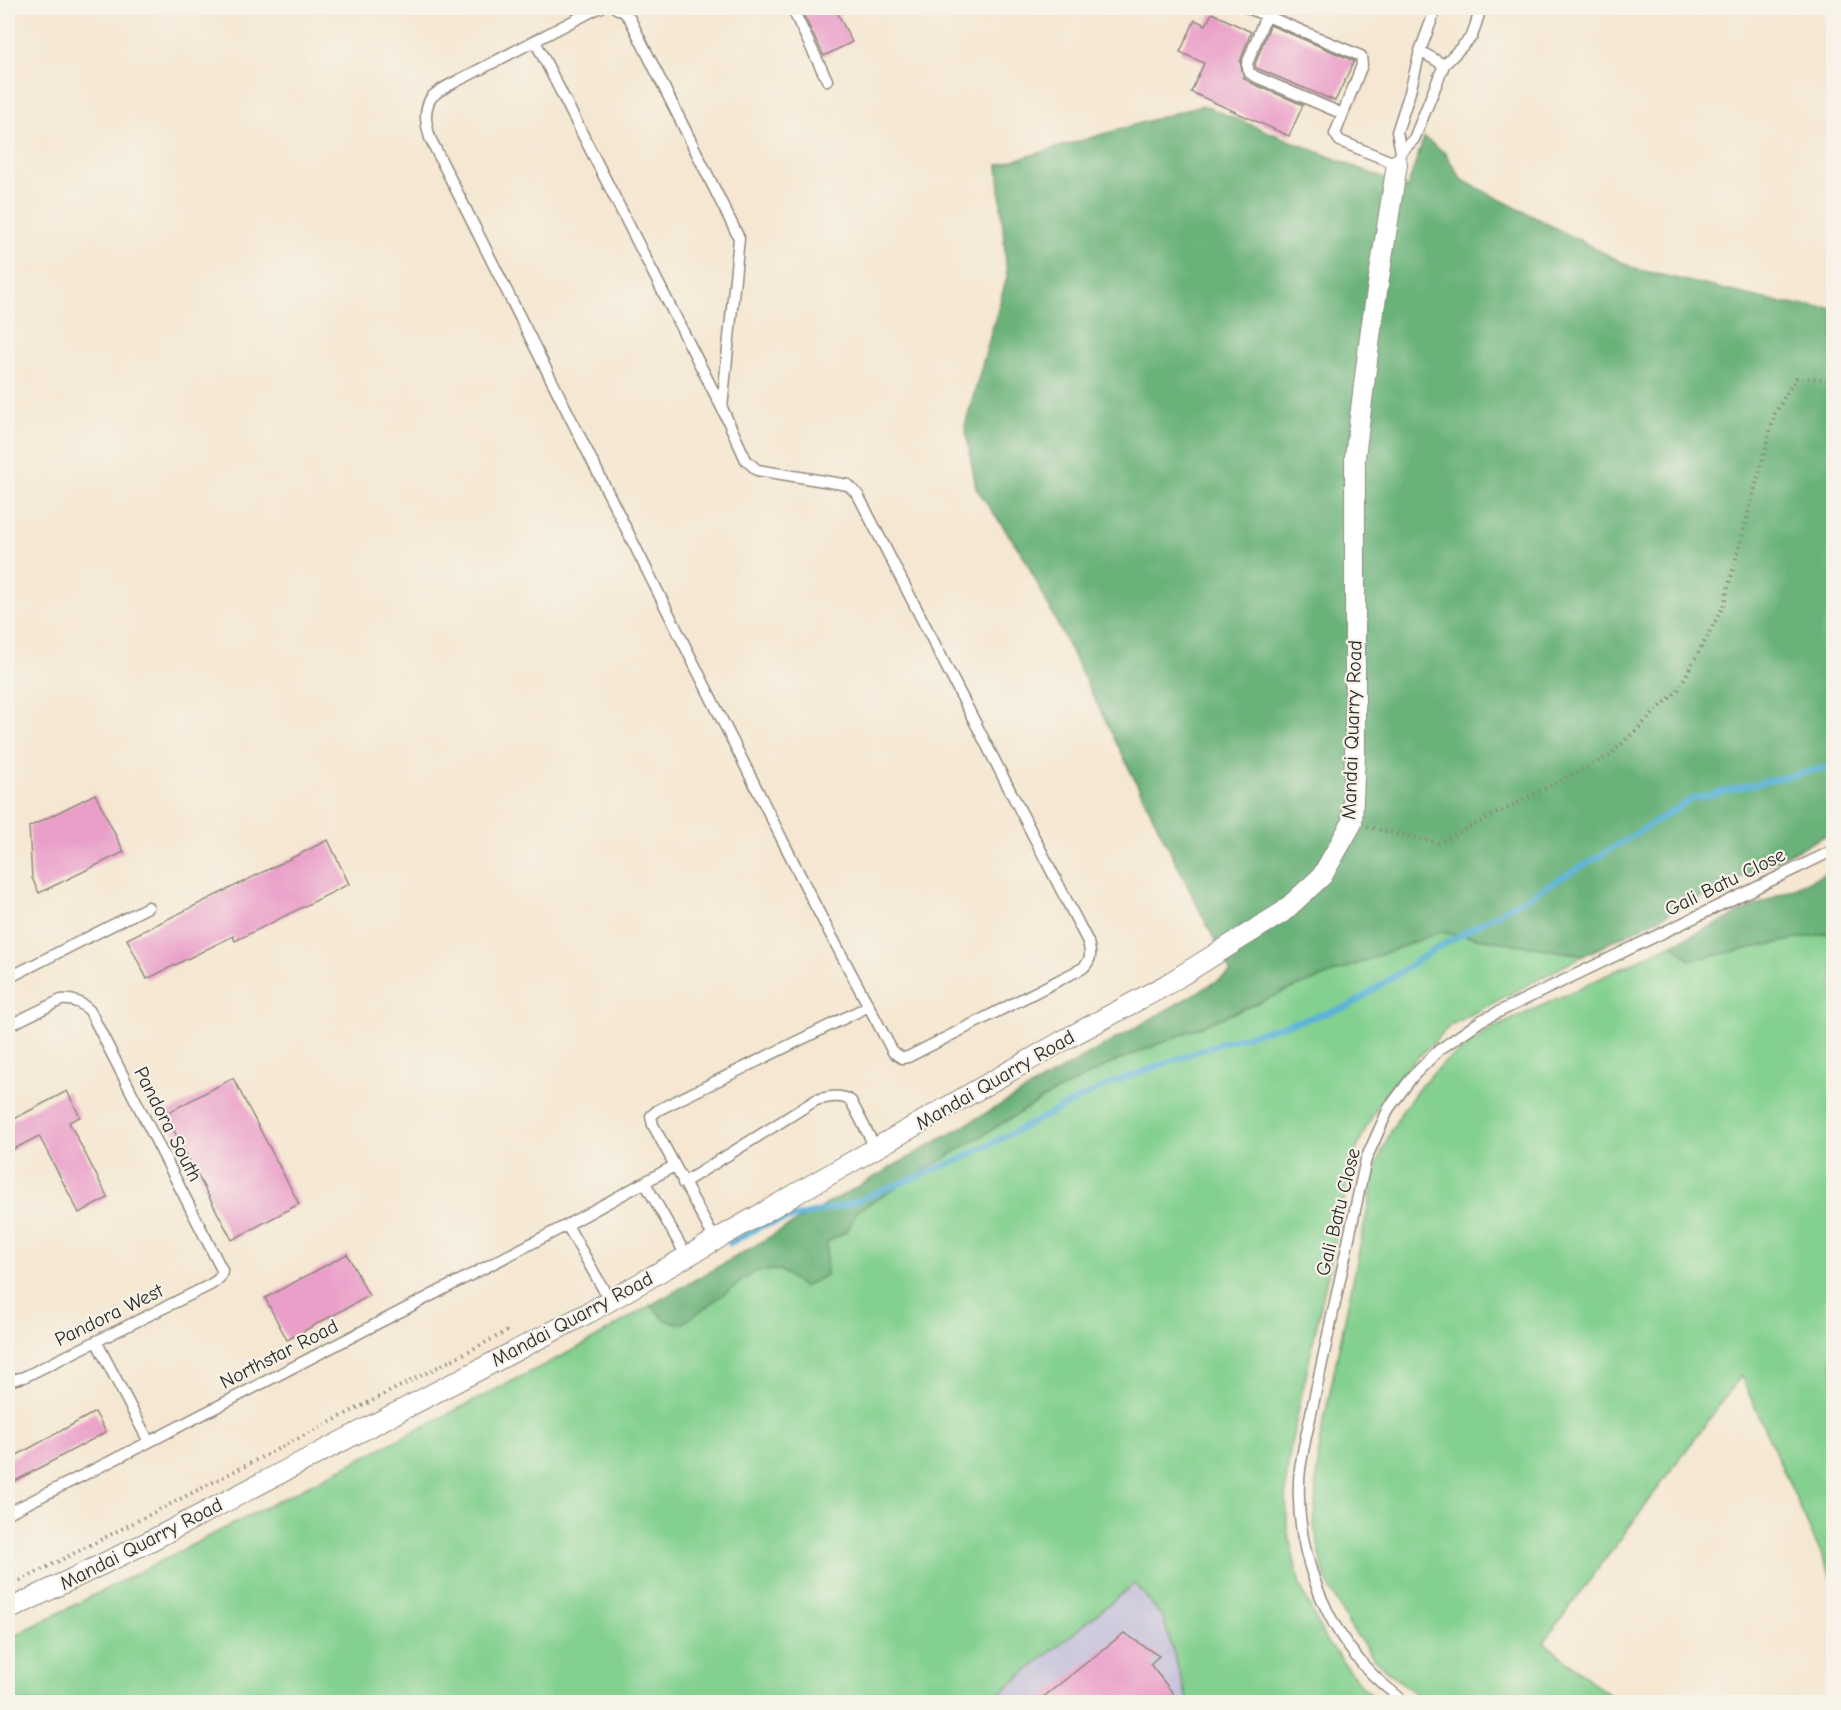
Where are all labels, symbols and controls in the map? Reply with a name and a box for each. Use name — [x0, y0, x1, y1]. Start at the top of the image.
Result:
street label: Mandai Quarry Road — [1337, 640, 1367, 820]
street label: Gali Batu Close — [1661, 843, 1789, 921]
street label: Mandai Quarry Road — [911, 1025, 1079, 1135]
street label: Pandora South — [129, 1063, 207, 1185]
street label: Gali Batu Close — [1311, 1146, 1365, 1278]
street label: Mandai Quarry Road — [487, 1267, 657, 1371]
street label: Pandora West — [51, 1278, 168, 1351]
street label: Northstar Road — [216, 1314, 342, 1394]
street label: Mandai Quarry Road — [56, 1493, 226, 1595]

